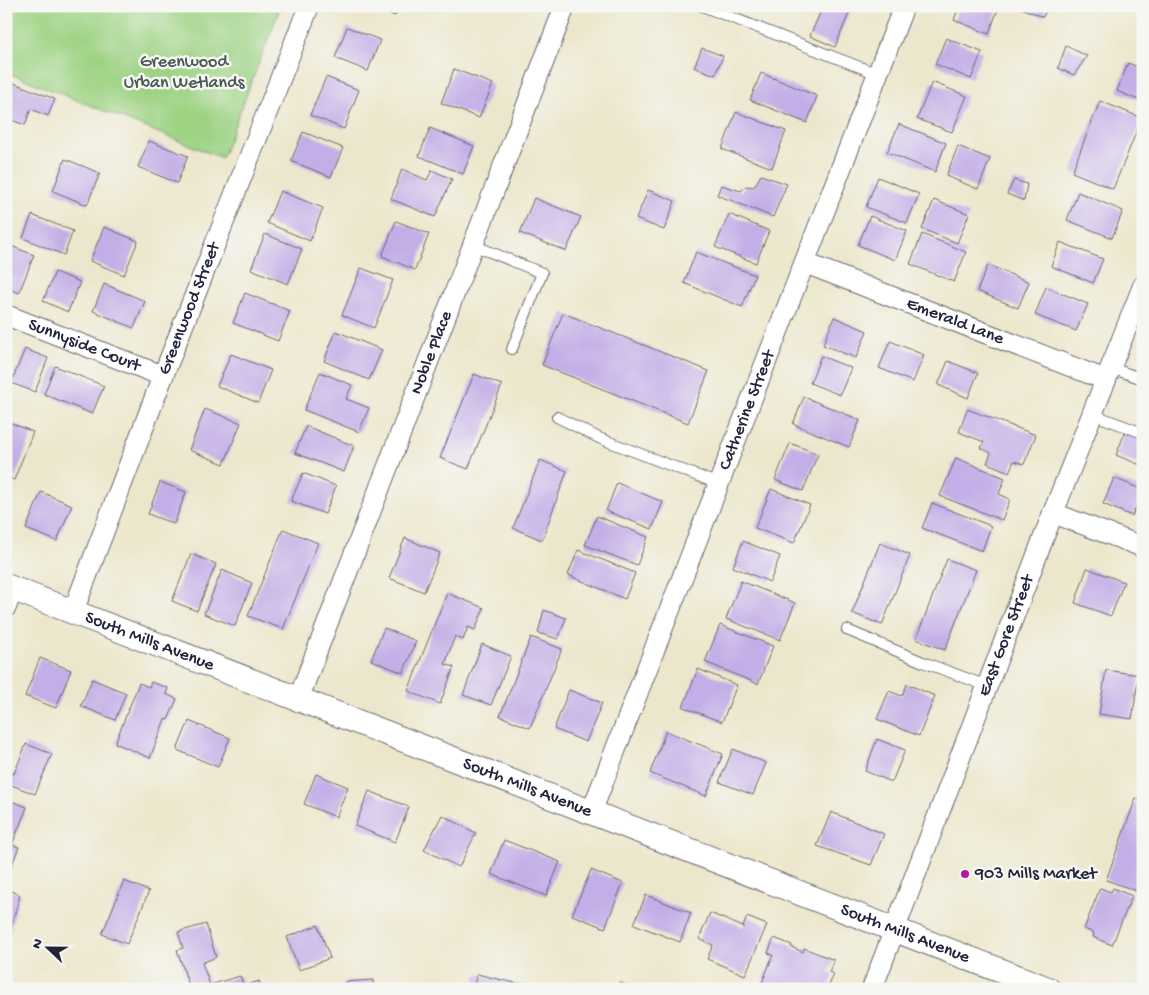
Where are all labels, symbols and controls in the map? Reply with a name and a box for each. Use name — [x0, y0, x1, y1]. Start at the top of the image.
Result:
park label: Greenwood Urban Wetlands — [124, 52, 246, 94]
street label: Greenwood Street — [154, 238, 226, 378]
street label: Emerald Lane — [903, 293, 1007, 350]
street label: Noble Place — [406, 308, 457, 397]
street label: Sunnyside Court — [25, 314, 145, 377]
street label: Catherine Street — [715, 346, 780, 473]
street label: East Gore Street — [974, 571, 1040, 699]
street label: South Mills Avenue — [82, 607, 218, 676]
street label: South Mills Avenue — [460, 753, 596, 822]
place label: 903 Mills Market — [974, 864, 1098, 885]
marker: 903 Mills Market — [959, 868, 971, 880]
street label: South Mills Avenue — [837, 899, 973, 968]
north arrow — [22, 922, 72, 972]
text: N — [29, 937, 48, 951]

